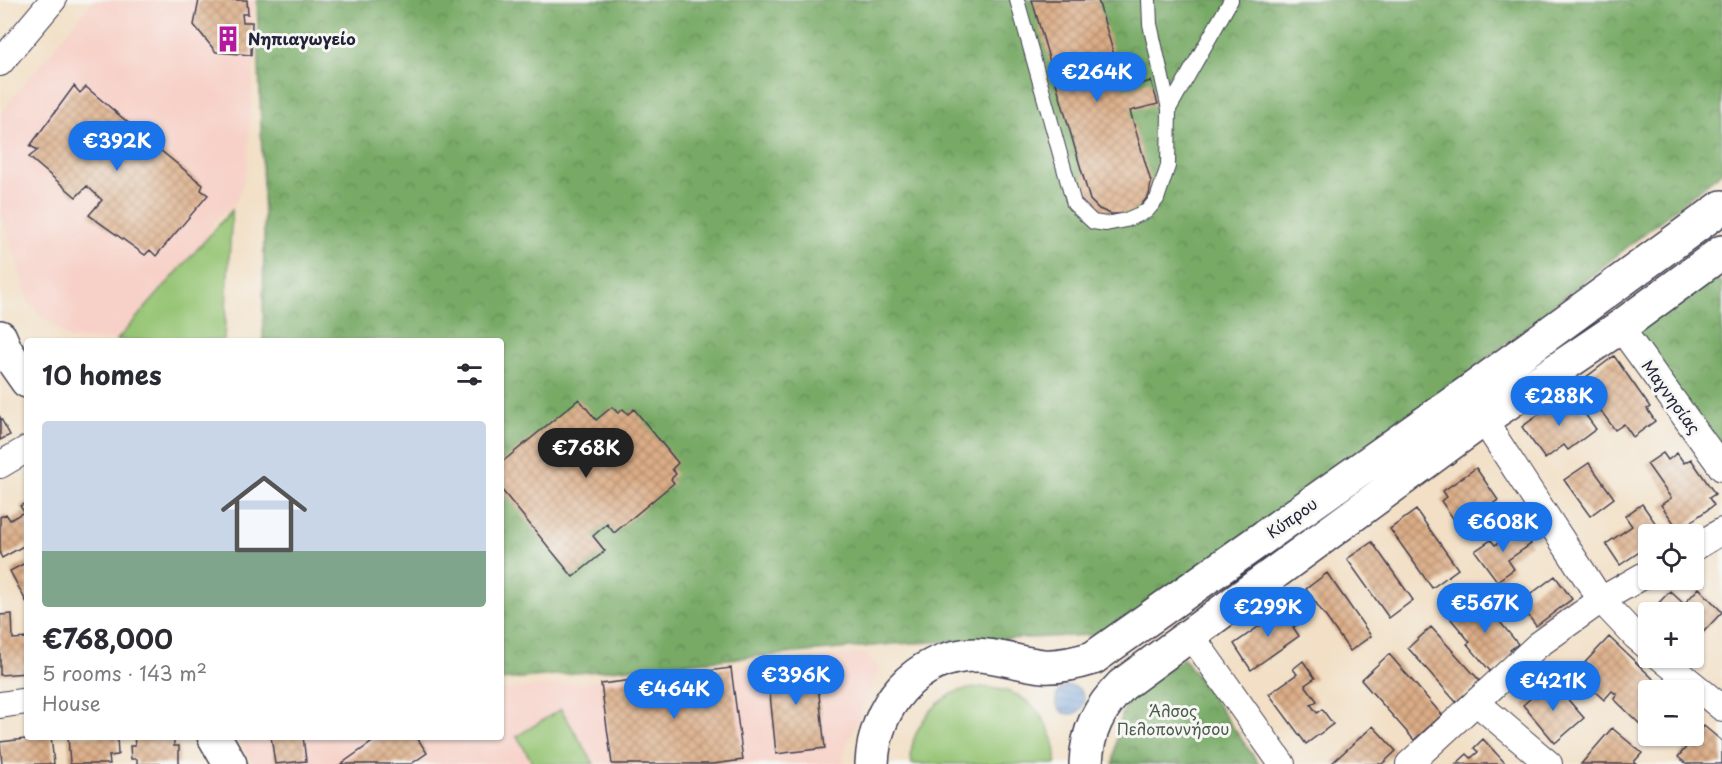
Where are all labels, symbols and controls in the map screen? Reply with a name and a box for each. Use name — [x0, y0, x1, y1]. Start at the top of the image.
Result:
building icon: Νηπιαγωγείο — [213, 24, 243, 54]
place label: Νηπιαγωγείο — [248, 26, 356, 50]
pin: €264K — [1055, 52, 1139, 103]
text: €264K — [1062, 56, 1132, 86]
pin: €392K — [75, 121, 159, 172]
text: €392K — [82, 125, 152, 155]
street label: Μαγνησίας — [1637, 354, 1707, 438]
text: 10 homes — [42, 355, 162, 394]
icon: filters — [453, 358, 486, 391]
pin: €288K — [1517, 376, 1601, 427]
text: €288K — [1525, 380, 1593, 410]
pin: €768K — [544, 428, 628, 479]
text: €768K — [552, 432, 620, 462]
icon: home — [210, 460, 318, 568]
street label: Κύπρου — [1261, 491, 1322, 543]
pin: €608K — [1461, 502, 1545, 553]
text: €608K — [1467, 506, 1539, 536]
map controls — [1638, 524, 1704, 746]
button: locate — [1638, 524, 1704, 590]
pin: €567K — [1443, 583, 1527, 634]
pin: €299K — [1226, 587, 1310, 638]
text: €567K — [1451, 587, 1519, 617]
text: €299K — [1234, 591, 1302, 621]
button: + — [1638, 602, 1704, 668]
text: €768,000 — [42, 619, 173, 658]
pin: €396K — [754, 655, 838, 706]
text: 5 rooms · 143 m² — [42, 658, 207, 688]
text: €396K — [761, 659, 831, 689]
pin: €421K — [1511, 661, 1595, 712]
text: €421K — [1519, 665, 1587, 695]
pin: €464K — [632, 669, 716, 720]
text: €464K — [638, 673, 710, 703]
button: − — [1638, 680, 1704, 746]
text: House — [42, 688, 101, 718]
park label: Άλσος Πελοποννήσου — [1117, 698, 1229, 740]

